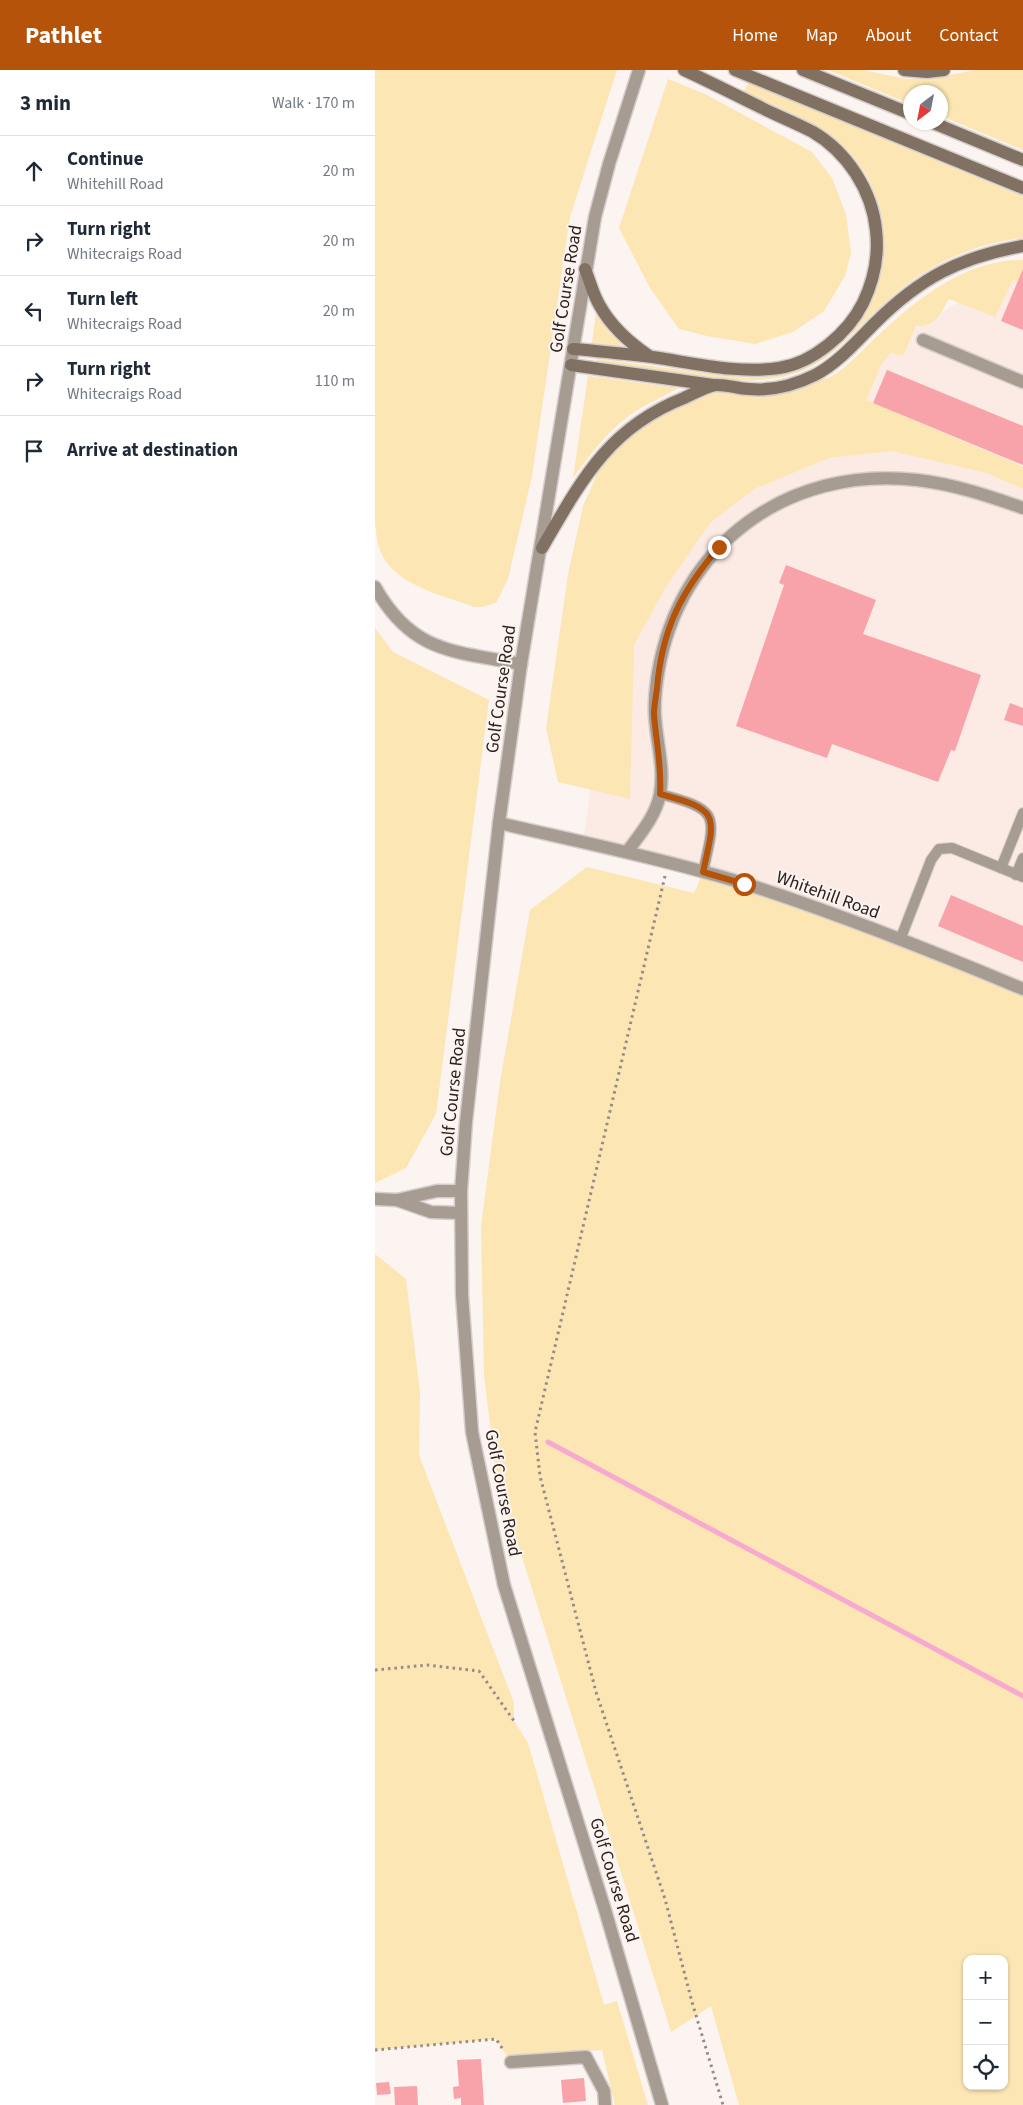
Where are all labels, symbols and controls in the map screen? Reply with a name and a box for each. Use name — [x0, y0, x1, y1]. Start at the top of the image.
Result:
text: Pathlet — [25, 18, 102, 53]
text: Home — [732, 23, 778, 48]
text: Map — [806, 23, 838, 48]
text: About — [866, 23, 911, 48]
text: Contact — [939, 23, 998, 48]
north arrow — [903, 85, 948, 130]
text: 3 min — [20, 88, 71, 118]
text: Walk · 170 m — [272, 92, 355, 114]
text: Continue — [67, 146, 144, 173]
icon: ahead — [20, 157, 48, 185]
text: 20 m — [323, 160, 355, 182]
text: Whitehill Road — [67, 173, 164, 195]
text: Turn right — [67, 216, 151, 243]
street label: Golf Course Road — [544, 223, 588, 355]
icon: right — [20, 227, 48, 255]
text: 20 m — [323, 230, 355, 252]
text: Whitecraigs Road — [67, 243, 182, 265]
text: Turn left — [67, 286, 138, 313]
icon: left — [20, 297, 48, 325]
text: 20 m — [323, 300, 355, 322]
text: Whitecraigs Road — [67, 313, 182, 335]
text: Turn right — [67, 356, 151, 383]
icon: right — [20, 367, 48, 395]
text: 110 m — [315, 370, 355, 392]
text: Whitecraigs Road — [67, 383, 182, 405]
icon: arrive — [20, 437, 48, 465]
text: Arrive at destination — [67, 437, 238, 464]
route end — [708, 536, 731, 559]
street label: Golf Course Road — [480, 623, 522, 755]
street label: Whitehill Road — [773, 865, 883, 925]
route start — [733, 873, 756, 896]
street label: Golf Course Road — [434, 1027, 472, 1157]
street label: Golf Course Road — [478, 1427, 528, 1559]
street label: Golf Course Road — [583, 1815, 645, 1945]
map controls — [963, 1955, 1008, 2090]
button: + — [963, 1955, 1008, 2000]
button: − — [963, 2000, 1008, 2045]
button: locate — [963, 2045, 1008, 2090]

